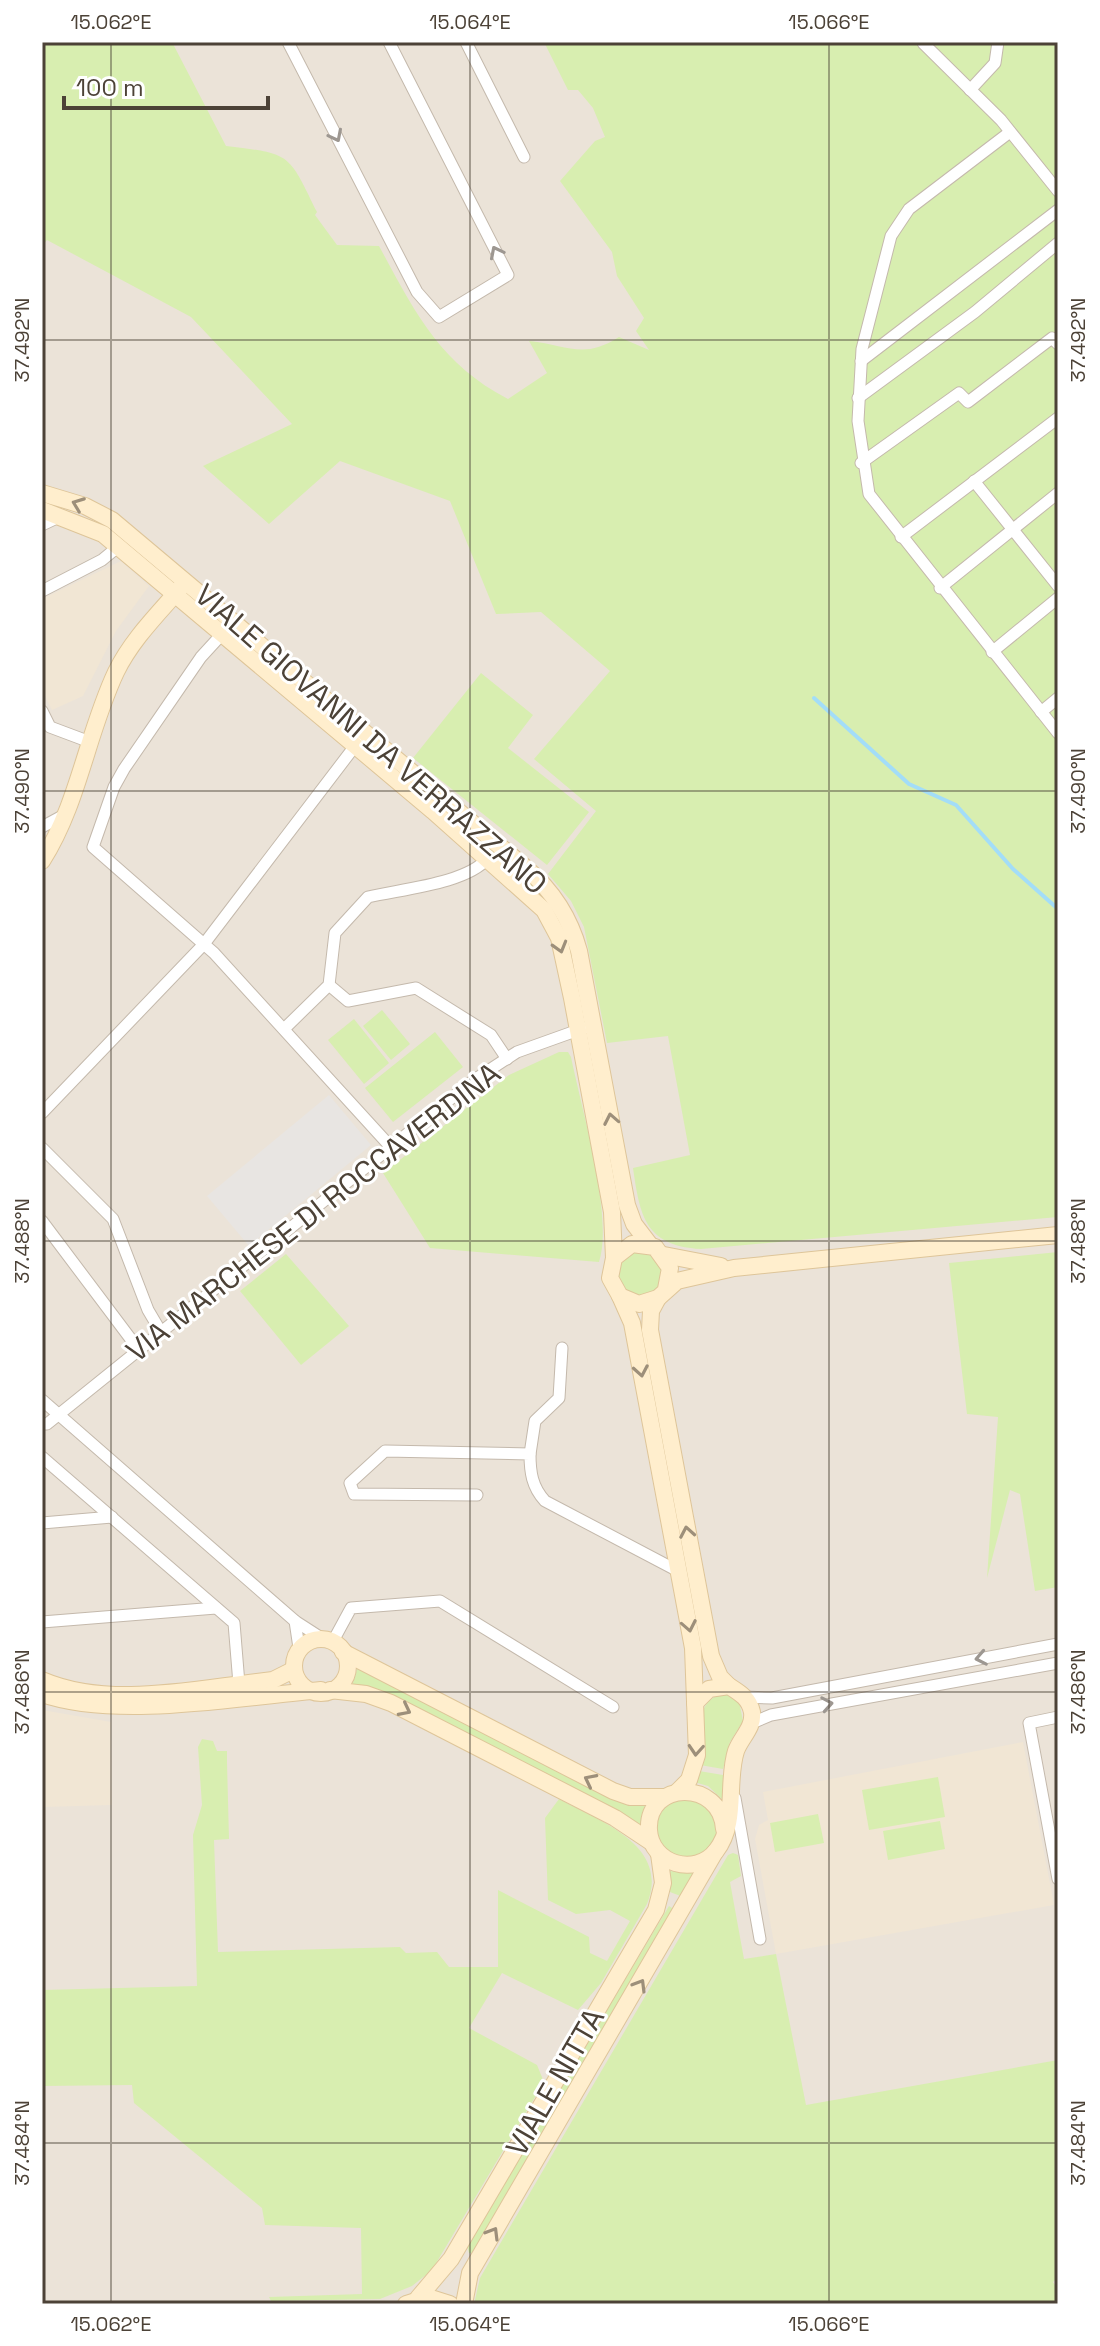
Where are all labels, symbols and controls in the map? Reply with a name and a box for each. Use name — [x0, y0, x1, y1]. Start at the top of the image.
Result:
text: 15.062°E — [70, 9, 152, 35]
text: 15.064°E — [429, 9, 511, 35]
text: 15.066°E — [788, 9, 870, 35]
scale bar — [64, 60, 268, 110]
text: 100 m — [76, 72, 144, 103]
one-way arrow — [327, 128, 342, 143]
one-way arrow — [491, 246, 506, 261]
text: 37.492°N — [9, 298, 35, 382]
text: 37.492°N — [1065, 298, 1091, 382]
one-way arrow — [72, 497, 86, 514]
street label: VIALE GIOVANNI DA VERRAZZANO — [187, 575, 555, 903]
text: 37.490°N — [9, 748, 35, 834]
text: 37.490°N — [1065, 748, 1091, 834]
one-way arrow — [551, 939, 567, 953]
street label: VIA MARCHESE DI ROCCAVERDINA — [118, 1054, 508, 1370]
one-way arrow — [603, 1113, 620, 1126]
text: 37.488°N — [9, 1198, 35, 1284]
text: 37.488°N — [1065, 1198, 1091, 1284]
one-way arrow — [632, 1364, 649, 1377]
one-way arrow — [680, 1525, 697, 1539]
one-way arrow — [679, 1620, 696, 1633]
text: 37.486°N — [9, 1649, 35, 1735]
one-way arrow — [975, 1649, 988, 1666]
text: 37.486°N — [1065, 1649, 1091, 1735]
one-way arrow — [820, 1697, 834, 1714]
one-way arrow — [396, 1700, 411, 1716]
one-way arrow — [688, 1744, 705, 1757]
one-way arrow — [584, 1775, 599, 1790]
one-way arrow — [630, 1979, 646, 1994]
street label: VIALE NITTA — [497, 2001, 613, 2163]
text: 37.484°N — [9, 2100, 35, 2186]
text: 37.484°N — [1065, 2100, 1091, 2186]
one-way arrow — [483, 2227, 499, 2242]
text: 15.062°E — [70, 2311, 152, 2337]
text: 15.064°E — [429, 2311, 511, 2337]
text: 15.066°E — [788, 2311, 870, 2337]

